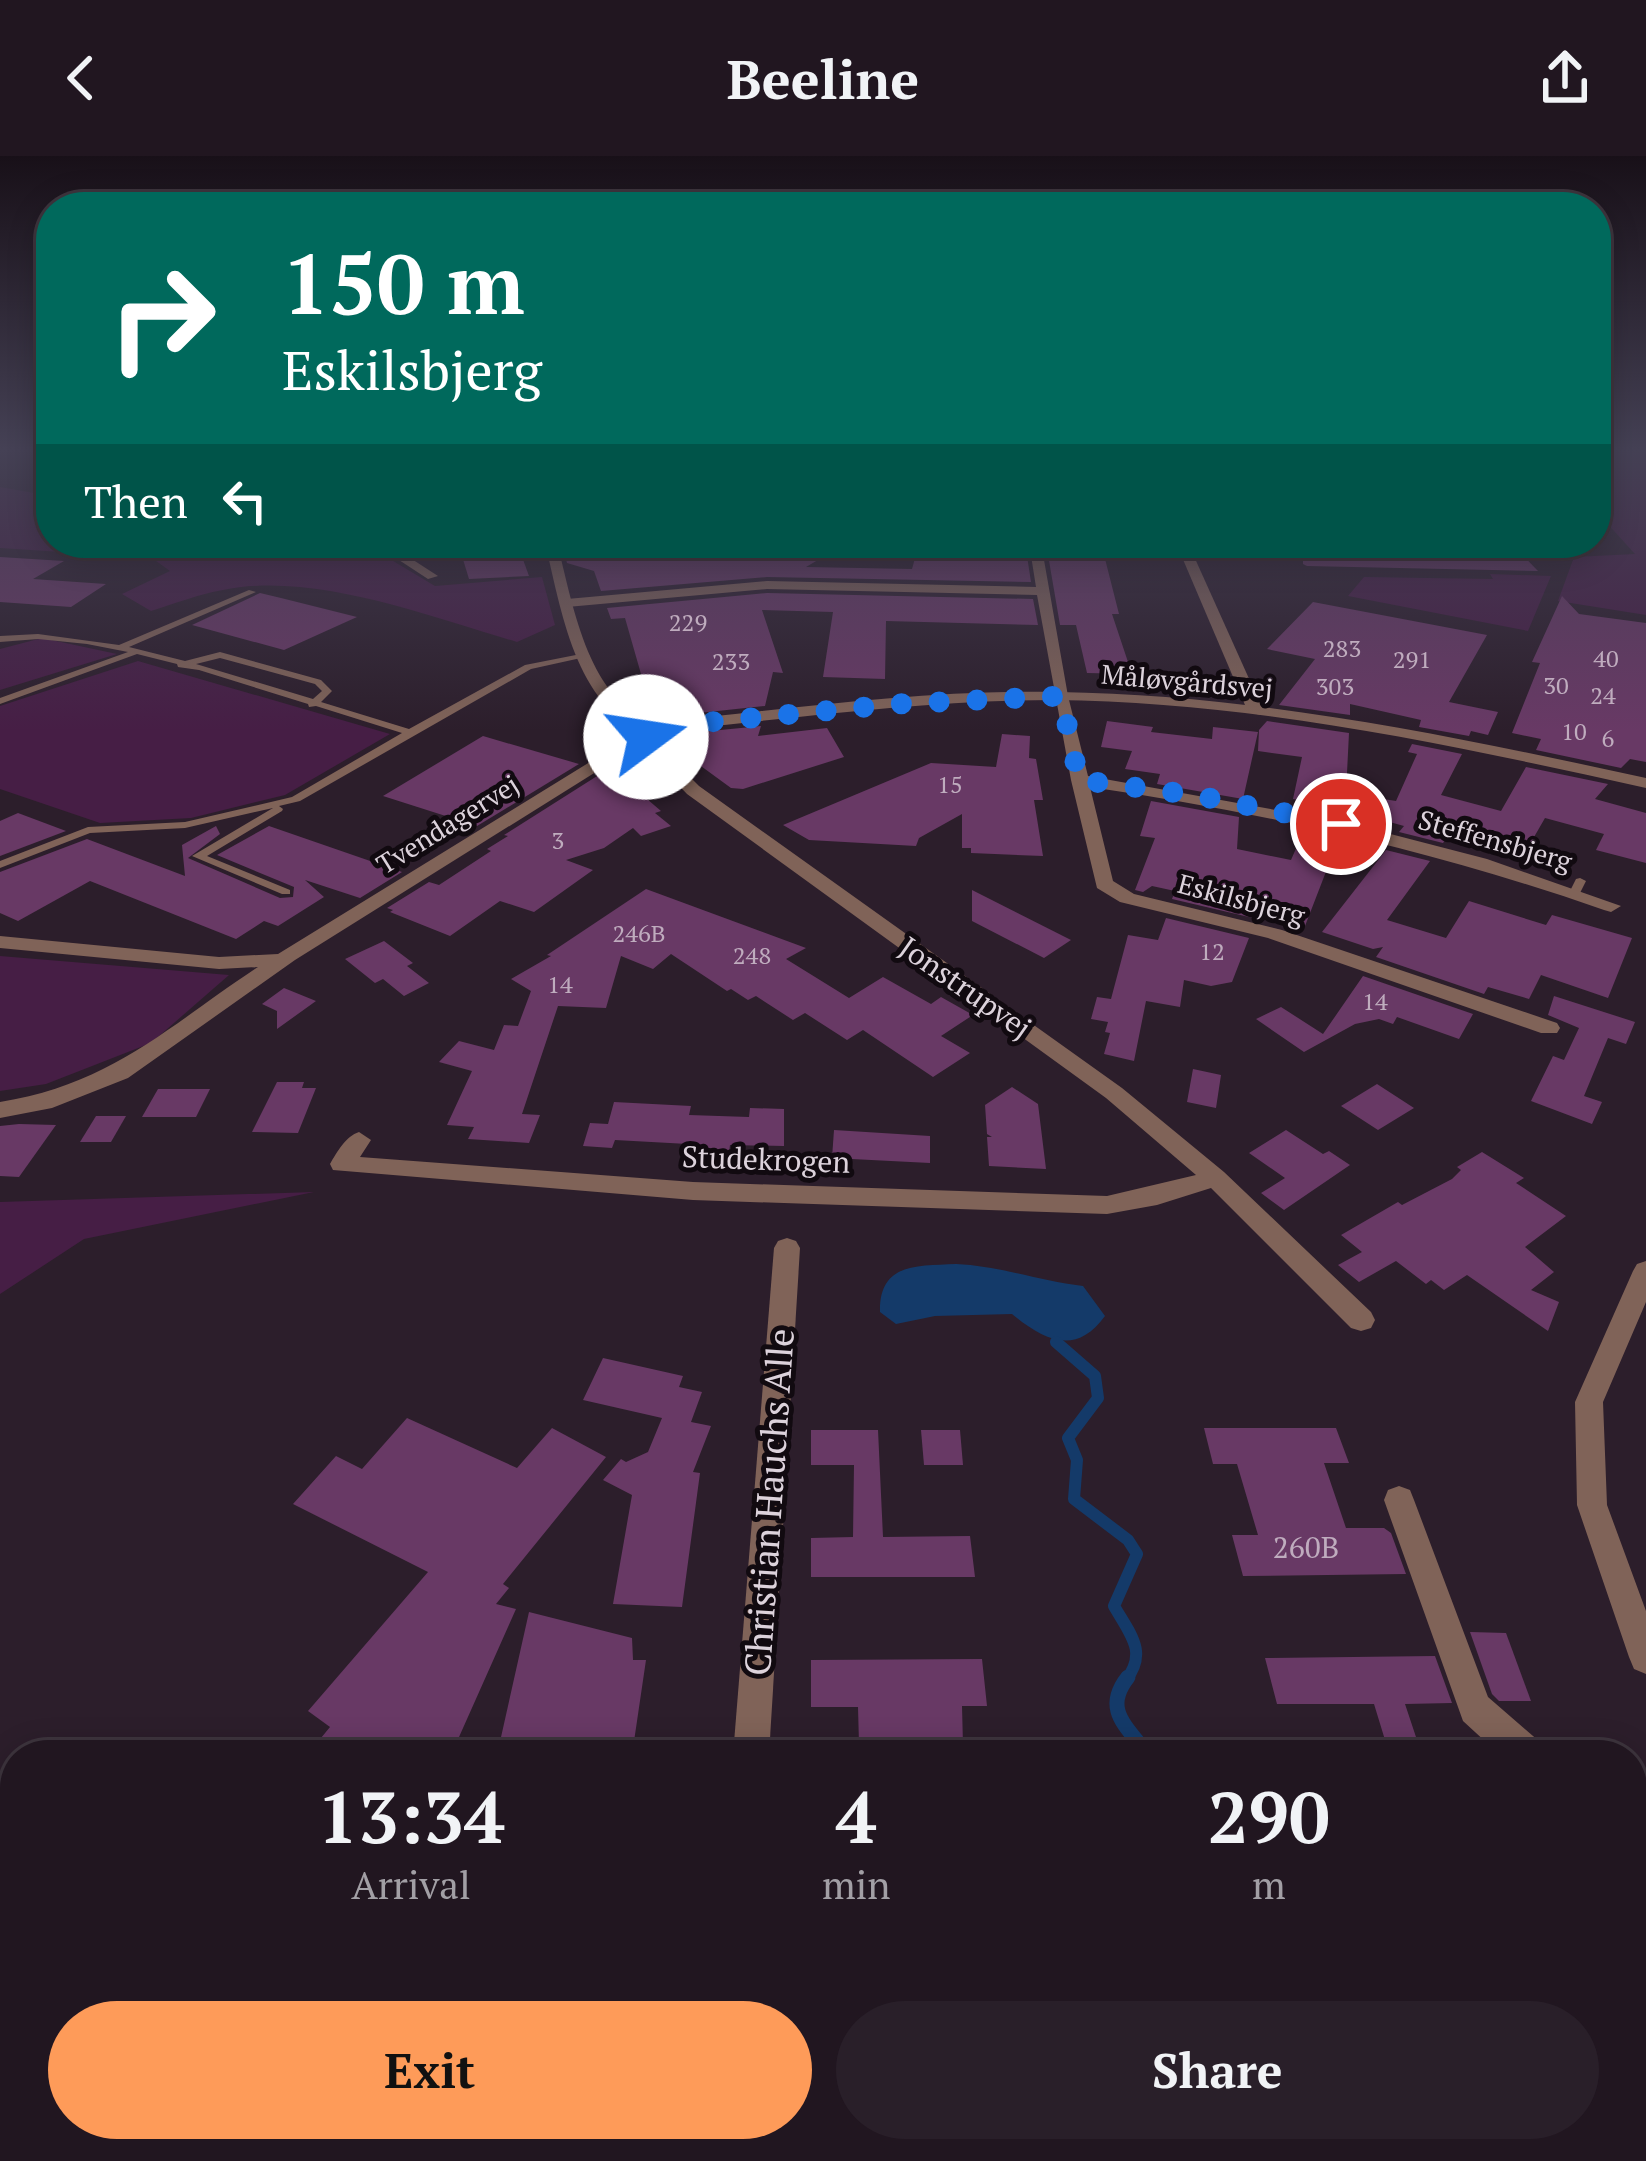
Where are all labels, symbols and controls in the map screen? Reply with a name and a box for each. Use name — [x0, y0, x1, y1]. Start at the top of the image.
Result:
text: Beeline — [727, 43, 919, 114]
icon: back — [48, 45, 114, 111]
icon: share — [1532, 45, 1598, 111]
text: 150 m — [282, 227, 525, 338]
icon: right — [84, 240, 240, 396]
text: Eskilsbjerg — [282, 334, 542, 405]
icon: left — [212, 468, 278, 534]
text: Then — [84, 471, 188, 531]
house number: 229 — [669, 606, 707, 638]
house number: 283 — [1323, 632, 1361, 664]
house number: 40 — [1593, 642, 1619, 674]
house number: 291 — [1393, 643, 1431, 675]
house number: 233 — [712, 645, 750, 677]
street label: Måløvgårdsvej — [1100, 656, 1274, 706]
house number: 30 — [1543, 669, 1569, 701]
house number: 303 — [1316, 670, 1354, 702]
position arrow — [583, 674, 709, 800]
house number: 24 — [1590, 679, 1616, 711]
house number: 10 — [1561, 715, 1587, 747]
house number: 6 — [1602, 722, 1615, 754]
street label: Tvendagervej — [370, 766, 525, 882]
house number: 15 — [937, 768, 963, 800]
pin — [1290, 773, 1392, 875]
icon: arrive — [1308, 791, 1374, 857]
street label: Steffensbjerg — [1414, 801, 1577, 879]
house number: 3 — [552, 824, 564, 856]
street label: Eskilsbjerg — [1174, 865, 1309, 933]
house number: 246B — [612, 917, 666, 949]
street label: Jonstrupvej — [892, 927, 1039, 1047]
house number: 12 — [1199, 935, 1225, 967]
house number: 248 — [733, 939, 771, 971]
house number: 14 — [547, 968, 573, 1000]
house number: 14 — [1362, 985, 1388, 1017]
street label: Studekrogen — [681, 1136, 851, 1182]
street label: Christian Hauchs Alle — [733, 1327, 804, 1677]
house number: 260B — [1273, 1527, 1339, 1567]
text: 13:34 — [317, 1768, 505, 1864]
text: 4 — [836, 1768, 877, 1864]
text: 290 — [1208, 1768, 1330, 1864]
text: Arrival — [351, 1858, 471, 1910]
text: min — [822, 1858, 890, 1910]
text: m — [1252, 1858, 1286, 1910]
button: Exit — [48, 2001, 812, 2139]
button: Share — [836, 2001, 1599, 2139]

